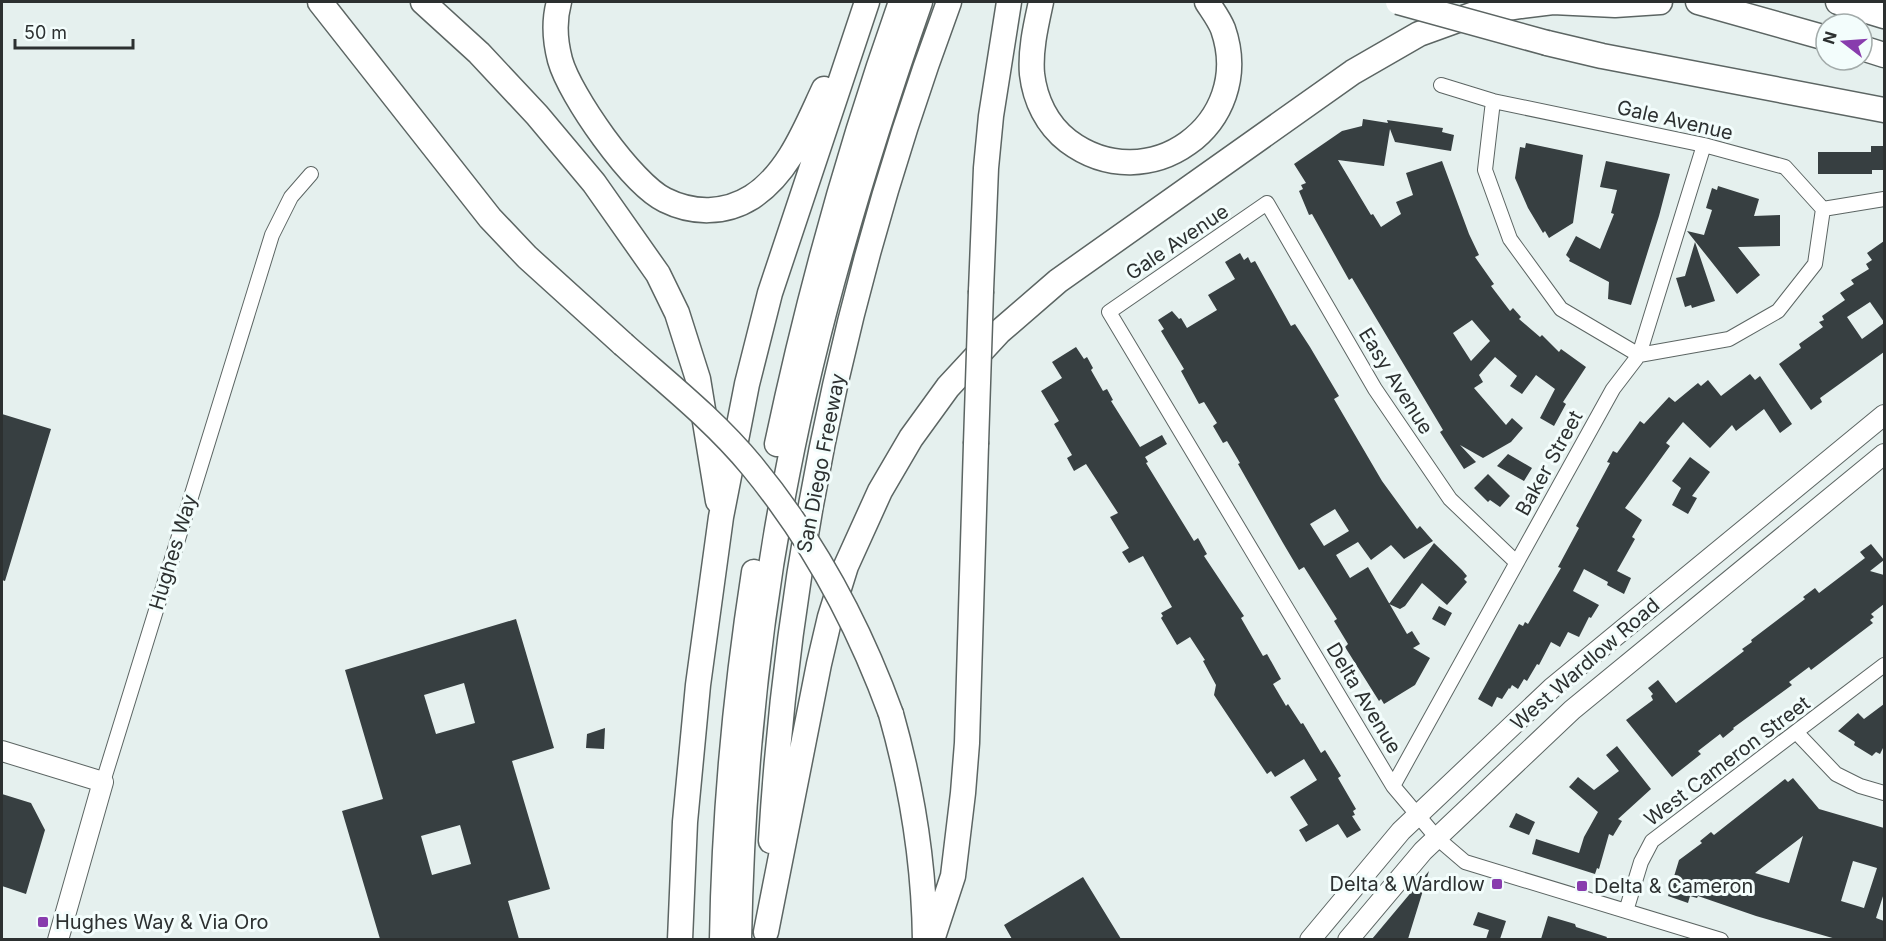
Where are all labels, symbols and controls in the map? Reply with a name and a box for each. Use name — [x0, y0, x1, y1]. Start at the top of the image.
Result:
scale bar — [15, 12, 134, 50]
north arrow — [1814, 12, 1874, 72]
text: 50 m — [24, 22, 67, 43]
text: N — [1818, 29, 1841, 46]
street label: Gale Avenue — [1615, 95, 1735, 145]
street label: Gale Avenue — [1121, 199, 1233, 285]
street label: Easy Avenue — [1354, 323, 1438, 439]
street label: San Diego Freeway — [792, 371, 850, 555]
street label: Baker Street — [1510, 406, 1588, 520]
street label: Hughes Way — [144, 491, 202, 613]
street label: West Wardlow Road — [1506, 593, 1664, 735]
street label: Delta Avenue — [1322, 638, 1406, 758]
street label: West Cameron Street — [1639, 691, 1815, 831]
place label: Delta & Wardlow — [1330, 872, 1485, 896]
place label: Delta & Cameron — [1594, 874, 1753, 898]
marker: Delta & Wardlow — [1490, 877, 1504, 891]
marker: Delta & Cameron — [1575, 879, 1589, 893]
place label: Hughes Way & Via Oro — [55, 910, 269, 934]
marker: Hughes Way & Via Oro — [36, 915, 50, 929]

